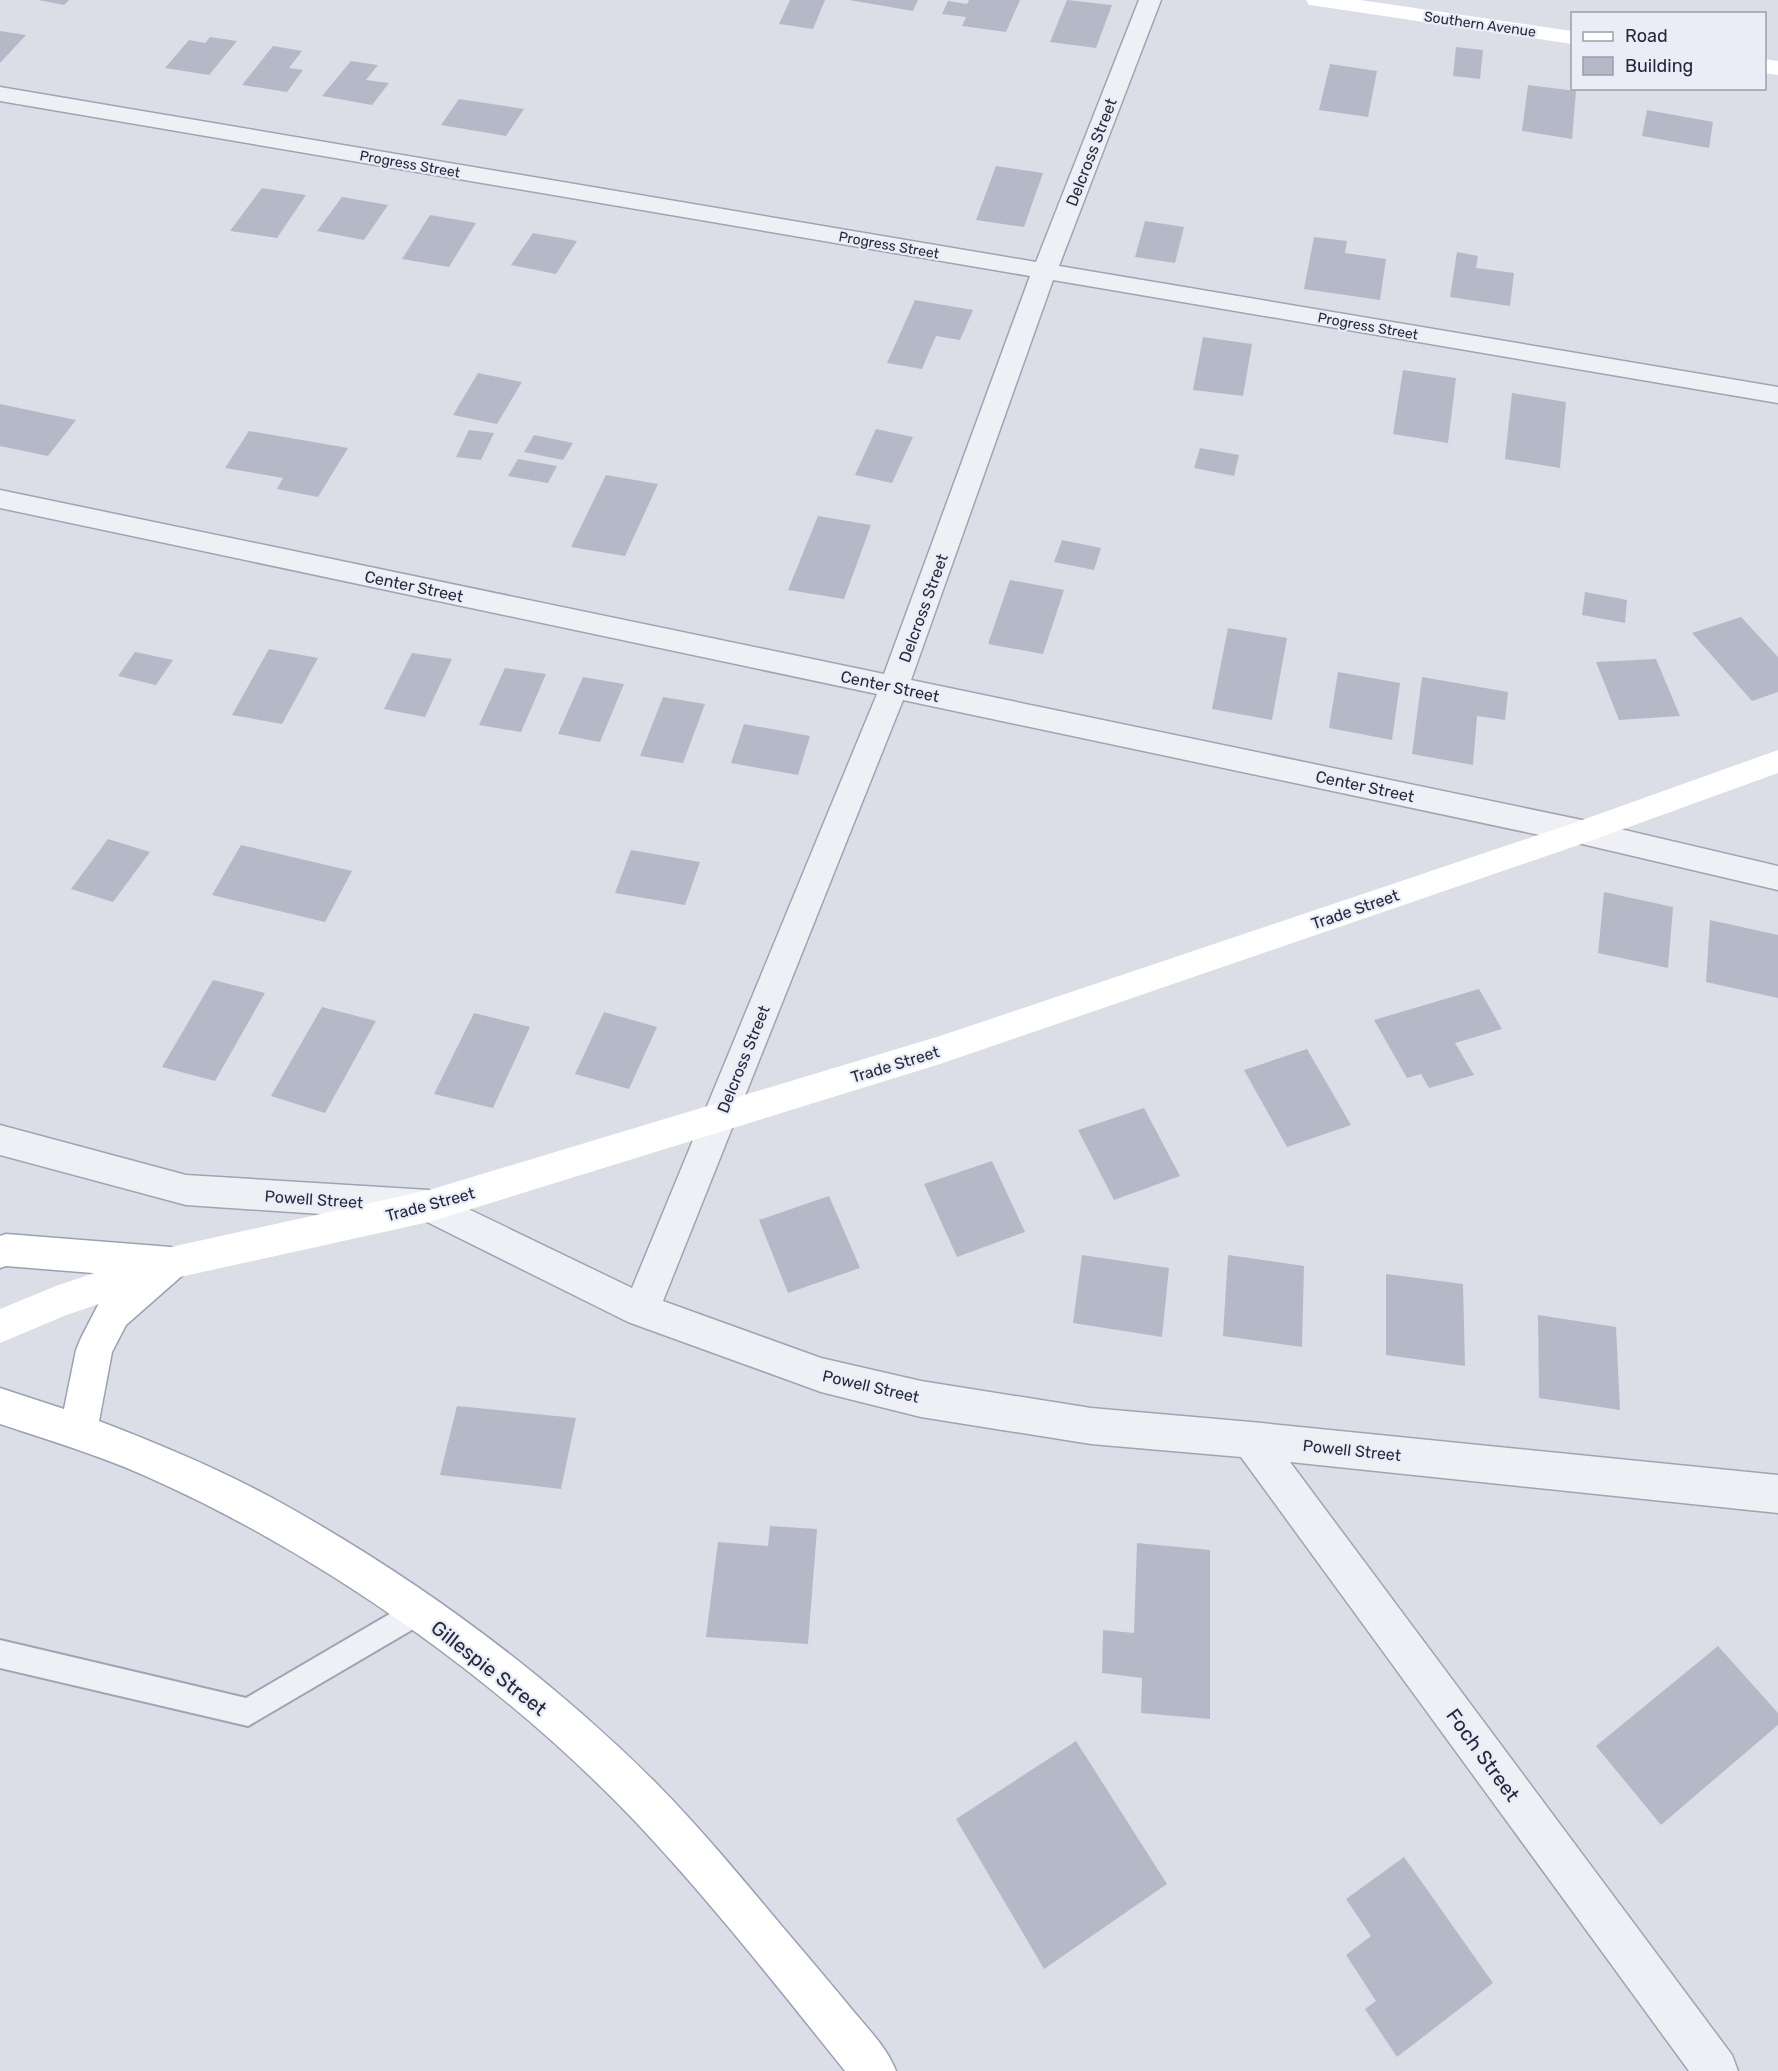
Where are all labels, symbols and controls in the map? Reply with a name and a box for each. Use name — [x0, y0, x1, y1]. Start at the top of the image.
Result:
street label: Southern Avenue — [1423, 8, 1537, 41]
legend — [1571, 12, 1766, 90]
text: Road — [1625, 25, 1668, 47]
text: Building — [1625, 55, 1693, 77]
street label: Delcross Street — [1062, 95, 1121, 209]
street label: Progress Street — [358, 147, 462, 182]
street label: Progress Street — [837, 228, 941, 263]
street label: Progress Street — [1316, 309, 1420, 344]
street label: Delcross Street — [895, 551, 952, 665]
street label: Center Street — [363, 567, 465, 606]
street label: Center Street — [839, 667, 941, 706]
street label: Center Street — [1314, 767, 1416, 806]
street label: Trade Street — [1309, 886, 1401, 933]
street label: Delcross Street — [713, 1003, 774, 1116]
street label: Trade Street — [849, 1042, 942, 1087]
street label: Trade Street — [384, 1183, 477, 1225]
street label: Powell Street — [264, 1187, 364, 1212]
street label: Powell Street — [821, 1366, 921, 1407]
street label: Powell Street — [1302, 1436, 1402, 1465]
street label: Gillespie Street — [426, 1615, 552, 1721]
street label: Foch Street — [1441, 1704, 1525, 1806]

